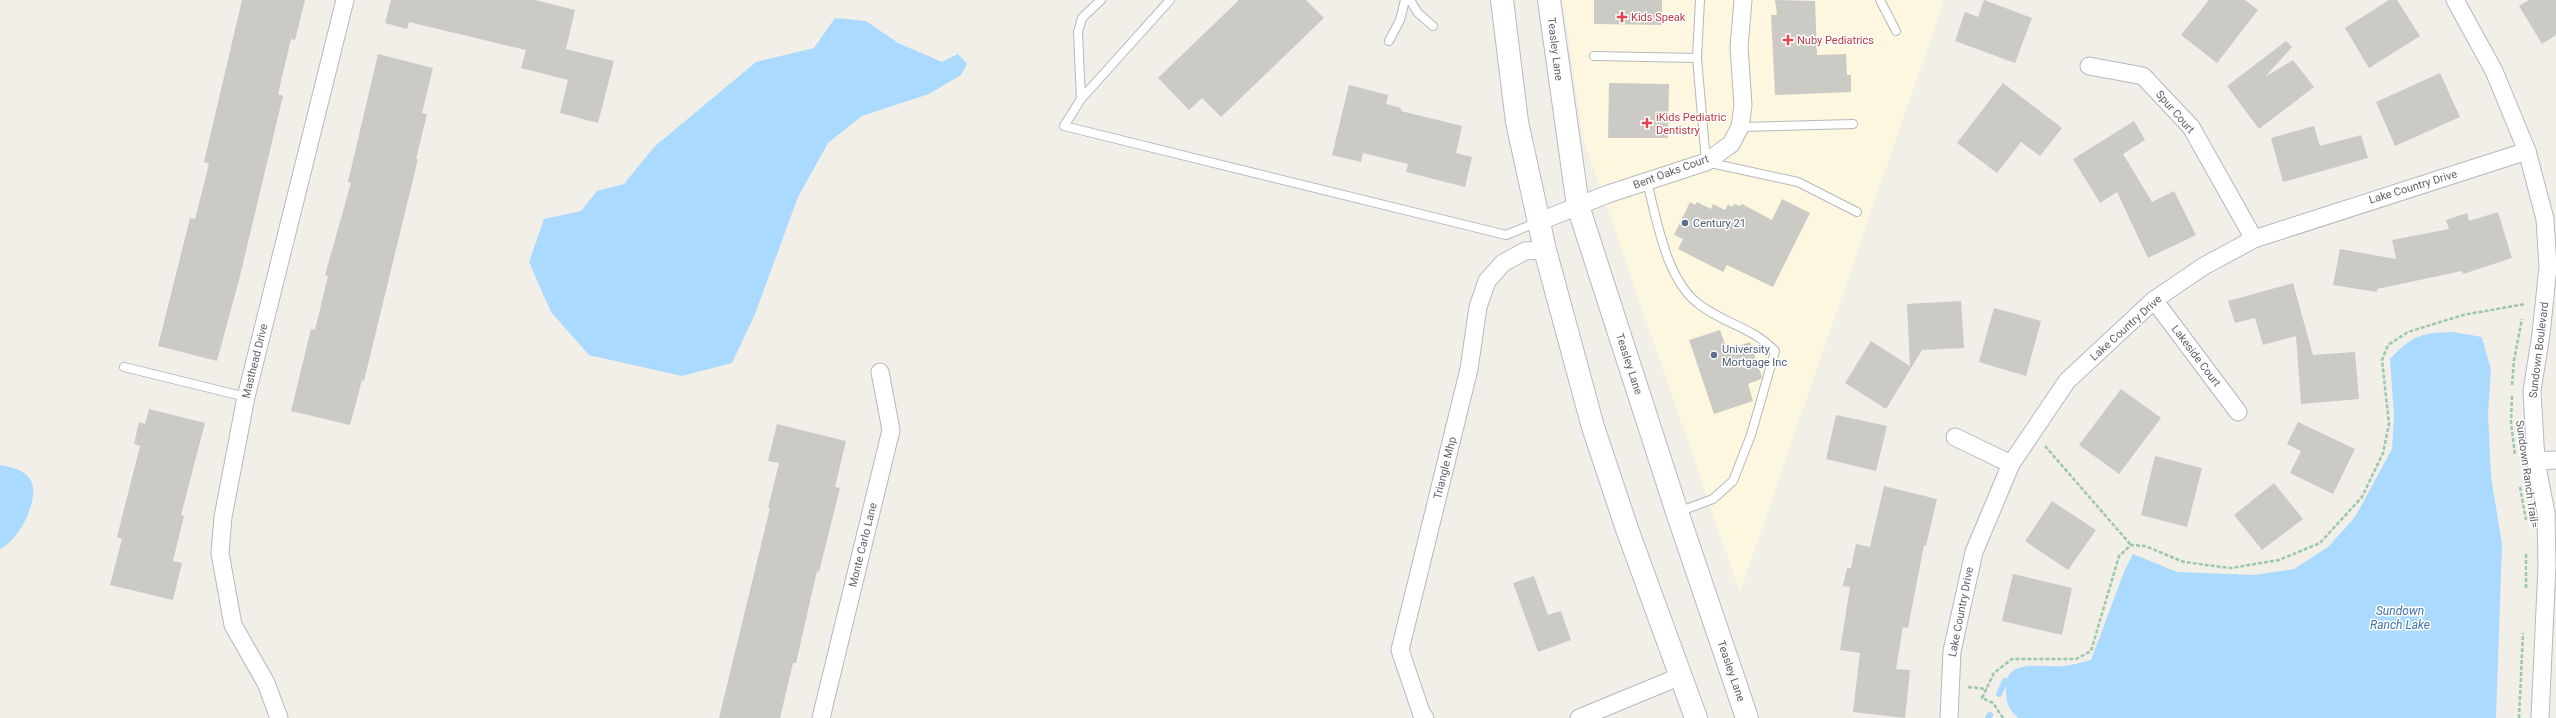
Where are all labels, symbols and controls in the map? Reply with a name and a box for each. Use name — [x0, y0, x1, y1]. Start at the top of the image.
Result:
marker: Kids Speak — [1616, 11, 1628, 23]
place label: Kids Speak — [1631, 11, 1686, 24]
street label: Teasley Lane — [1545, 17, 1565, 82]
marker: Nuby Pediatrics — [1782, 34, 1794, 46]
place label: Nuby Pediatrics — [1797, 34, 1874, 47]
street label: Spur Court — [2153, 88, 2197, 136]
place label: iKids Pediatric Dentistry — [1656, 111, 1726, 137]
marker: iKids Pediatric Dentistry — [1641, 117, 1653, 129]
street label: Bent Oaks Court — [1631, 152, 1711, 192]
street label: Lake Country Drive — [2367, 167, 2459, 207]
place label: Century 21 — [1693, 217, 1746, 230]
marker: Century 21 — [1680, 218, 1690, 228]
street label: Lake Country Drive — [2088, 292, 2165, 363]
street label: Sundown Boulevard — [2527, 301, 2551, 399]
street label: Masthead Drive — [239, 322, 271, 400]
street label: Lakeside Court — [2169, 323, 2224, 390]
street label: Teasley Lane — [1613, 332, 1645, 396]
place label: University Mortgage Inc — [1722, 343, 1787, 369]
marker: University Mortgage Inc — [1709, 350, 1719, 360]
street label: Sundown Ranch Trail= — [2513, 419, 2541, 529]
street label: Triangle Mhp — [1431, 435, 1459, 501]
street label: Monte Carlo Lane — [846, 501, 880, 589]
street label: Lake Country Drive — [1946, 566, 1976, 658]
water label: Sundown Ranch Lake — [2370, 604, 2430, 632]
street label: Teasley Lane — [1714, 639, 1748, 703]

